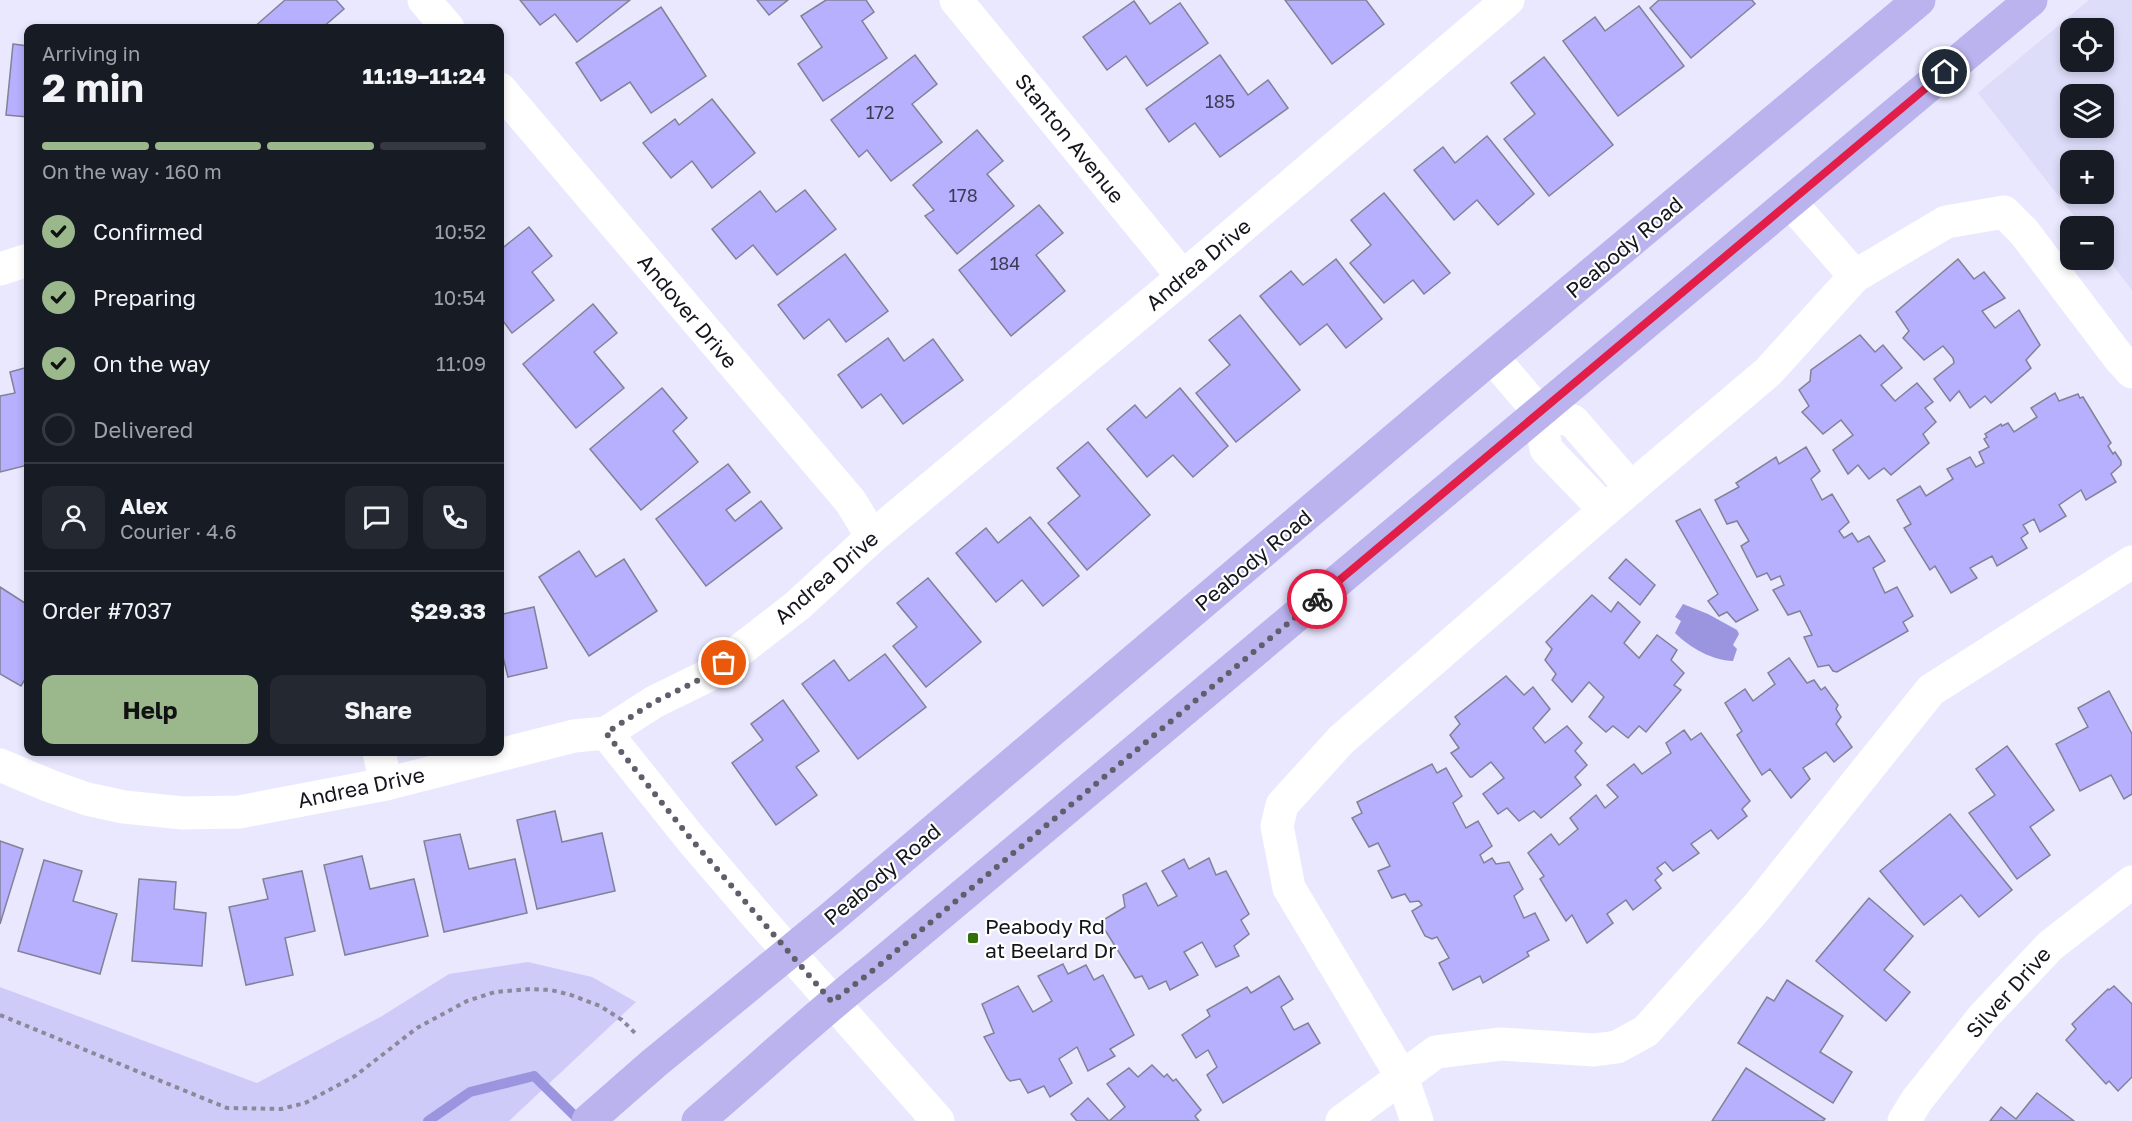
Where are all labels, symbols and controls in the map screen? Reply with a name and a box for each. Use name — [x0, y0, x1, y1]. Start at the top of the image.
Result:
map controls — [2060, 18, 2114, 270]
button: locate — [2060, 18, 2114, 72]
text: Arriving in — [42, 41, 140, 65]
pin — [1919, 46, 1970, 97]
icon: home — [1928, 55, 1961, 88]
text: 11:19–11:24 — [362, 62, 486, 89]
text: 2 min — [42, 64, 144, 111]
street label: Stanton Avenue — [1010, 68, 1130, 208]
button: layers — [2060, 84, 2114, 138]
house number: 185 — [1205, 90, 1235, 112]
house number: 172 — [866, 101, 894, 123]
button: + — [2060, 150, 2114, 204]
text: On the way · 160 m — [42, 159, 222, 183]
house number: 178 — [948, 184, 978, 206]
street label: Peabody Road — [1560, 191, 1688, 303]
street label: Andrea Drive — [1140, 213, 1256, 315]
icon: check — [42, 215, 75, 248]
button: − — [2060, 216, 2114, 270]
text: Confirmed — [93, 218, 203, 245]
text: 10:52 — [435, 219, 486, 243]
street label: Andover Drive — [633, 249, 743, 373]
house number: 184 — [990, 252, 1020, 274]
icon: check — [42, 281, 75, 314]
text: Preparing — [93, 284, 196, 311]
text: 10:54 — [434, 285, 486, 309]
icon: check — [42, 347, 75, 380]
text: On the way — [93, 350, 211, 377]
text: 11:09 — [436, 351, 486, 375]
text: Delivered — [93, 416, 193, 443]
button: person — [42, 486, 105, 549]
button: chat — [345, 486, 408, 549]
button: phone — [423, 486, 486, 549]
text: Alex — [120, 492, 168, 519]
street label: Peabody Road — [1189, 504, 1317, 616]
text: Courier · 4.6 — [120, 519, 237, 543]
street label: Andrea Drive — [769, 525, 883, 629]
courier — [1287, 569, 1347, 629]
icon: bike — [1301, 583, 1334, 616]
text: Order #7037 — [42, 597, 172, 624]
text: $29.33 — [410, 597, 486, 624]
pin — [698, 637, 749, 688]
icon: bag — [707, 646, 740, 679]
button: Help — [42, 675, 258, 744]
button: Share — [270, 675, 486, 744]
street label: Andrea Drive — [295, 761, 427, 813]
street label: Peabody Road — [818, 818, 946, 930]
place label: Peabody Rd at Beelard Dr — [985, 913, 1116, 963]
marker: Peabody Rd at Beelard Dr — [966, 931, 980, 945]
street label: Silver Drive — [1960, 941, 2056, 1043]

